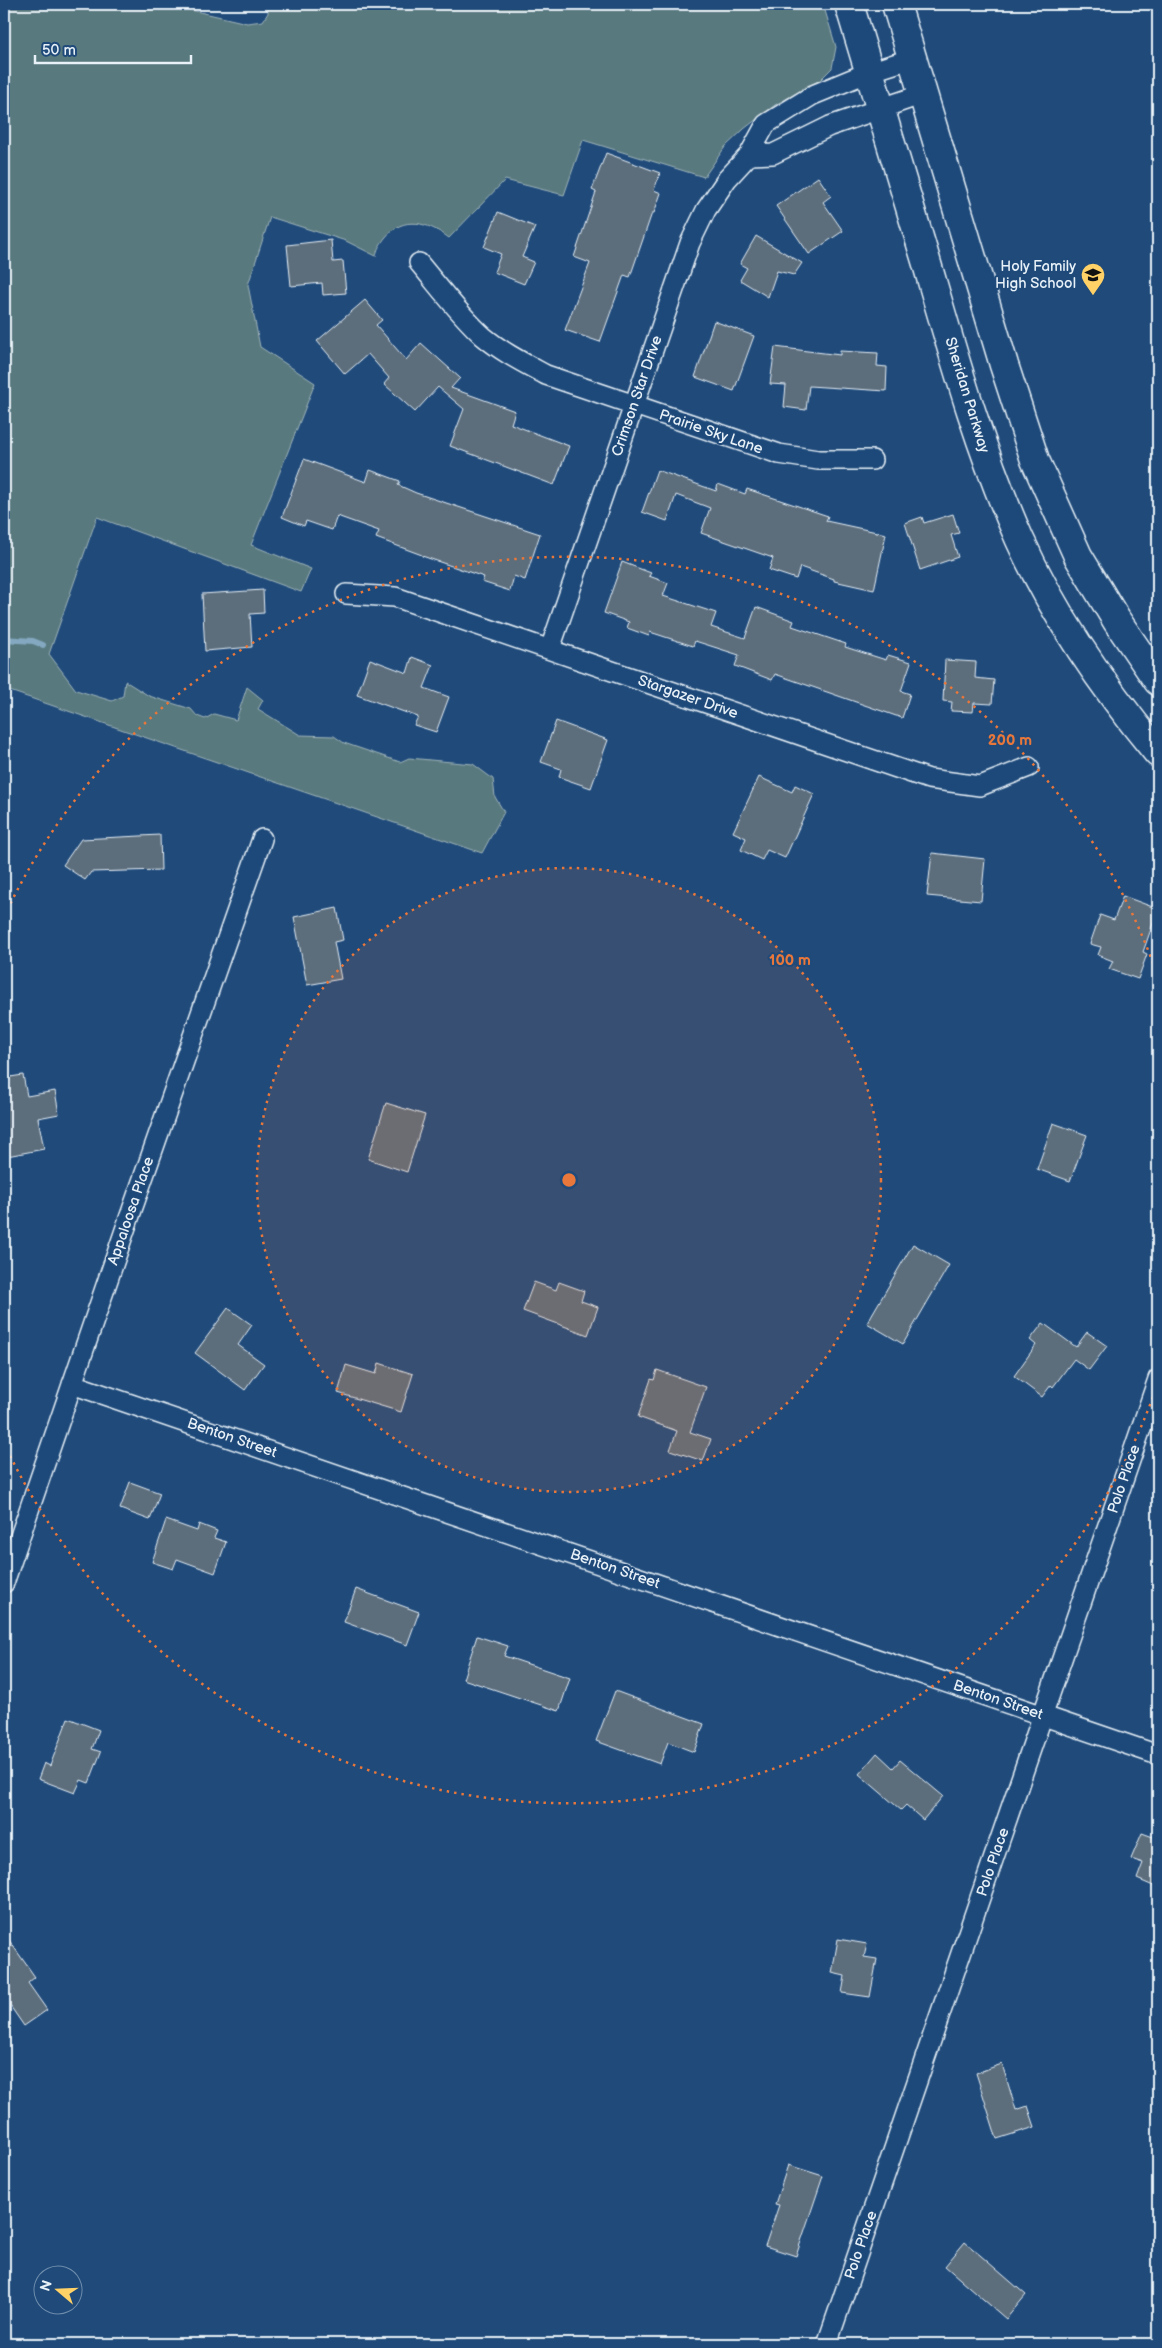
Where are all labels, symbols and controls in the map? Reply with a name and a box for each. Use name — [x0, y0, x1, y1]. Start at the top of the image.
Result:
scale bar — [35, 32, 191, 64]
text: 50 m — [42, 41, 76, 60]
place label: Holy Family High School — [995, 257, 1076, 293]
school or university icon: Holy Family High School — [1080, 262, 1106, 296]
street label: Crimson Star Drive — [607, 333, 667, 459]
street label: Sheridan Parkway — [940, 335, 994, 455]
street label: Prairie Sky Lane — [657, 405, 766, 459]
street label: Stargazer Drive — [635, 671, 741, 723]
text: 200 m — [988, 731, 1032, 750]
text: 100 m — [769, 951, 811, 970]
street label: Appaloosa Place — [104, 1154, 158, 1268]
centre of rings — [560, 1171, 578, 1189]
street label: Benton Street — [185, 1414, 280, 1462]
street label: Polo Place — [1103, 1442, 1145, 1516]
street label: Benton Street — [568, 1545, 663, 1593]
street label: Benton Street — [951, 1676, 1046, 1724]
street label: Polo Place — [972, 1825, 1014, 1899]
street label: Polo Place — [840, 2208, 882, 2282]
north arrow — [32, 2266, 82, 2316]
text: N — [36, 2278, 56, 2294]

